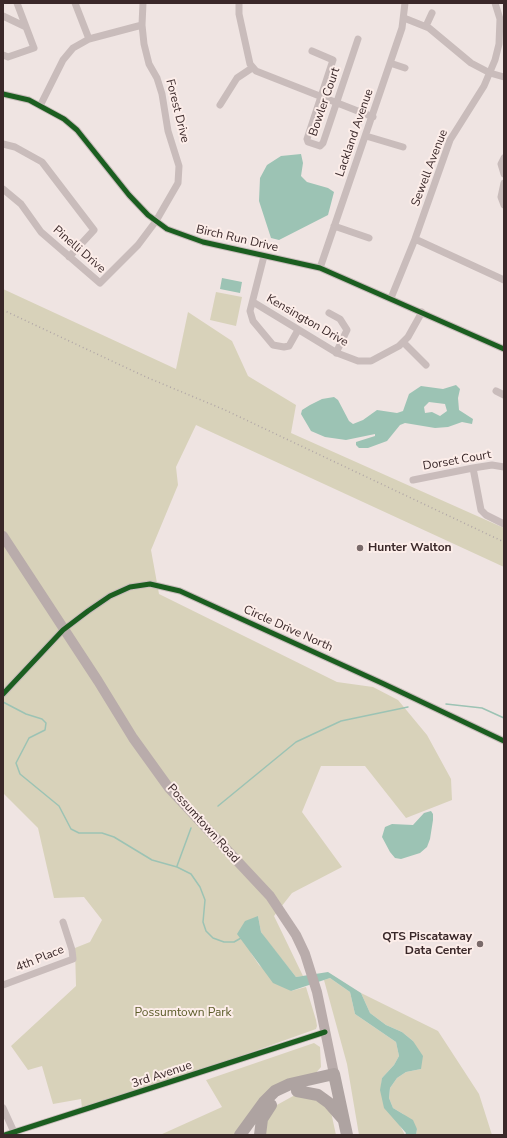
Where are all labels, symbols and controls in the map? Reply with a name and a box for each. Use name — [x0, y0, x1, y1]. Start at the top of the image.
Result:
street label: Bowler Court — [306, 66, 344, 138]
street label: Forest Drive — [162, 78, 192, 144]
street label: Lackland Avenue — [333, 87, 377, 179]
street label: Sewell Avenue — [409, 128, 451, 208]
street label: Pinelli Drive — [50, 223, 108, 277]
street label: Birch Run Drive — [195, 223, 279, 255]
street label: Kensington Drive — [264, 292, 350, 350]
street label: Dorset Court — [422, 448, 492, 474]
place label: Hunter Walton — [368, 541, 452, 555]
marker: Hunter Walton — [355, 543, 365, 553]
street label: Circle Drive North — [241, 603, 335, 655]
street label: Possumtown Road — [164, 782, 242, 866]
place label: QTS Piscataway Data Center — [382, 930, 472, 958]
marker: QTS Piscataway Data Center — [475, 939, 485, 949]
street label: 4th Place — [14, 943, 66, 975]
park label: Possumtown Park — [134, 1006, 232, 1020]
street label: 3rd Avenue — [130, 1059, 194, 1091]

